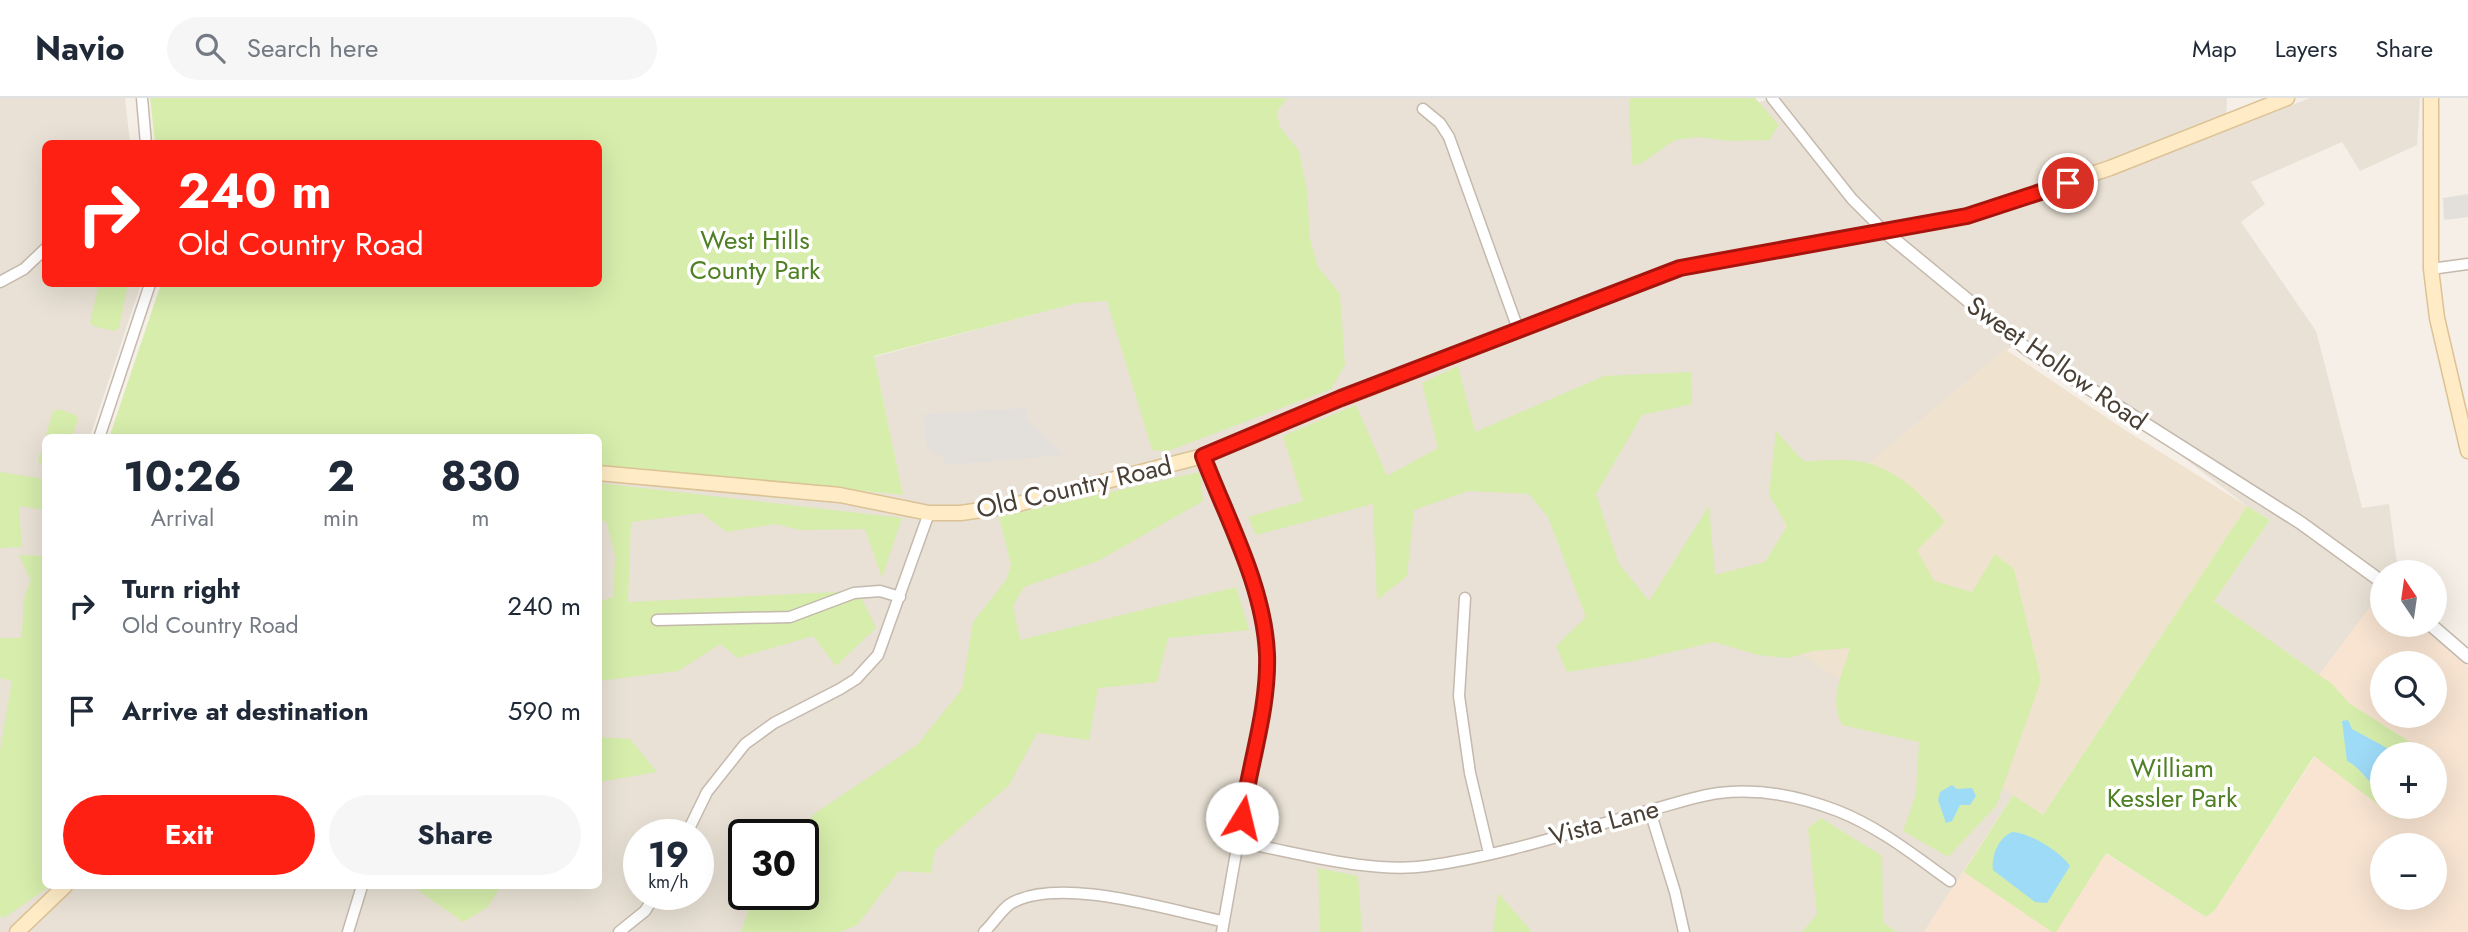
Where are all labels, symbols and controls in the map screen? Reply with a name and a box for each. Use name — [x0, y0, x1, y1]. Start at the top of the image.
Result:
search box — [167, 17, 657, 80]
text: Navio — [35, 25, 125, 72]
icon: search — [191, 29, 229, 67]
text: Search here — [247, 29, 378, 67]
text: Map — [2192, 31, 2237, 66]
text: Layers — [2275, 31, 2337, 66]
text: Share — [2375, 31, 2433, 66]
pin — [2038, 153, 2098, 213]
text: 240 m — [178, 156, 332, 226]
icon: arrive — [2049, 164, 2087, 202]
icon: right — [63, 168, 154, 259]
text: Old Country Road — [178, 221, 424, 267]
park label: West Hills County Park — [689, 221, 821, 289]
street label: Sweet Hollow Road — [1959, 286, 2155, 440]
text: 10:26 — [123, 446, 242, 507]
text: 2 — [327, 446, 355, 507]
text: 830 — [440, 446, 521, 507]
street label: Old Country Road — [972, 446, 1176, 528]
text: Arrival — [151, 501, 214, 535]
text: min — [323, 501, 359, 535]
text: m — [472, 501, 489, 535]
north arrow — [2370, 560, 2446, 637]
map controls — [2370, 560, 2447, 910]
text: Turn right — [122, 570, 240, 608]
icon: right — [63, 587, 101, 625]
text: 240 m — [507, 587, 581, 625]
text: Old Country Road — [122, 608, 299, 642]
button: search — [2370, 651, 2447, 728]
icon: arrive — [63, 692, 101, 730]
text: Arrive at destination — [122, 692, 369, 730]
text: 590 m — [508, 692, 581, 730]
button: + — [2370, 742, 2447, 819]
park label: William Kessler Park — [2107, 749, 2238, 817]
position arrow — [1205, 781, 1279, 855]
street label: Vista Lane — [1545, 789, 1663, 855]
button: Exit — [63, 795, 315, 875]
button: Share — [329, 795, 581, 875]
speed limit sign: 30 — [728, 819, 819, 910]
text: 19 — [648, 830, 689, 880]
button: − — [2370, 833, 2447, 910]
text: km/h — [648, 869, 689, 895]

